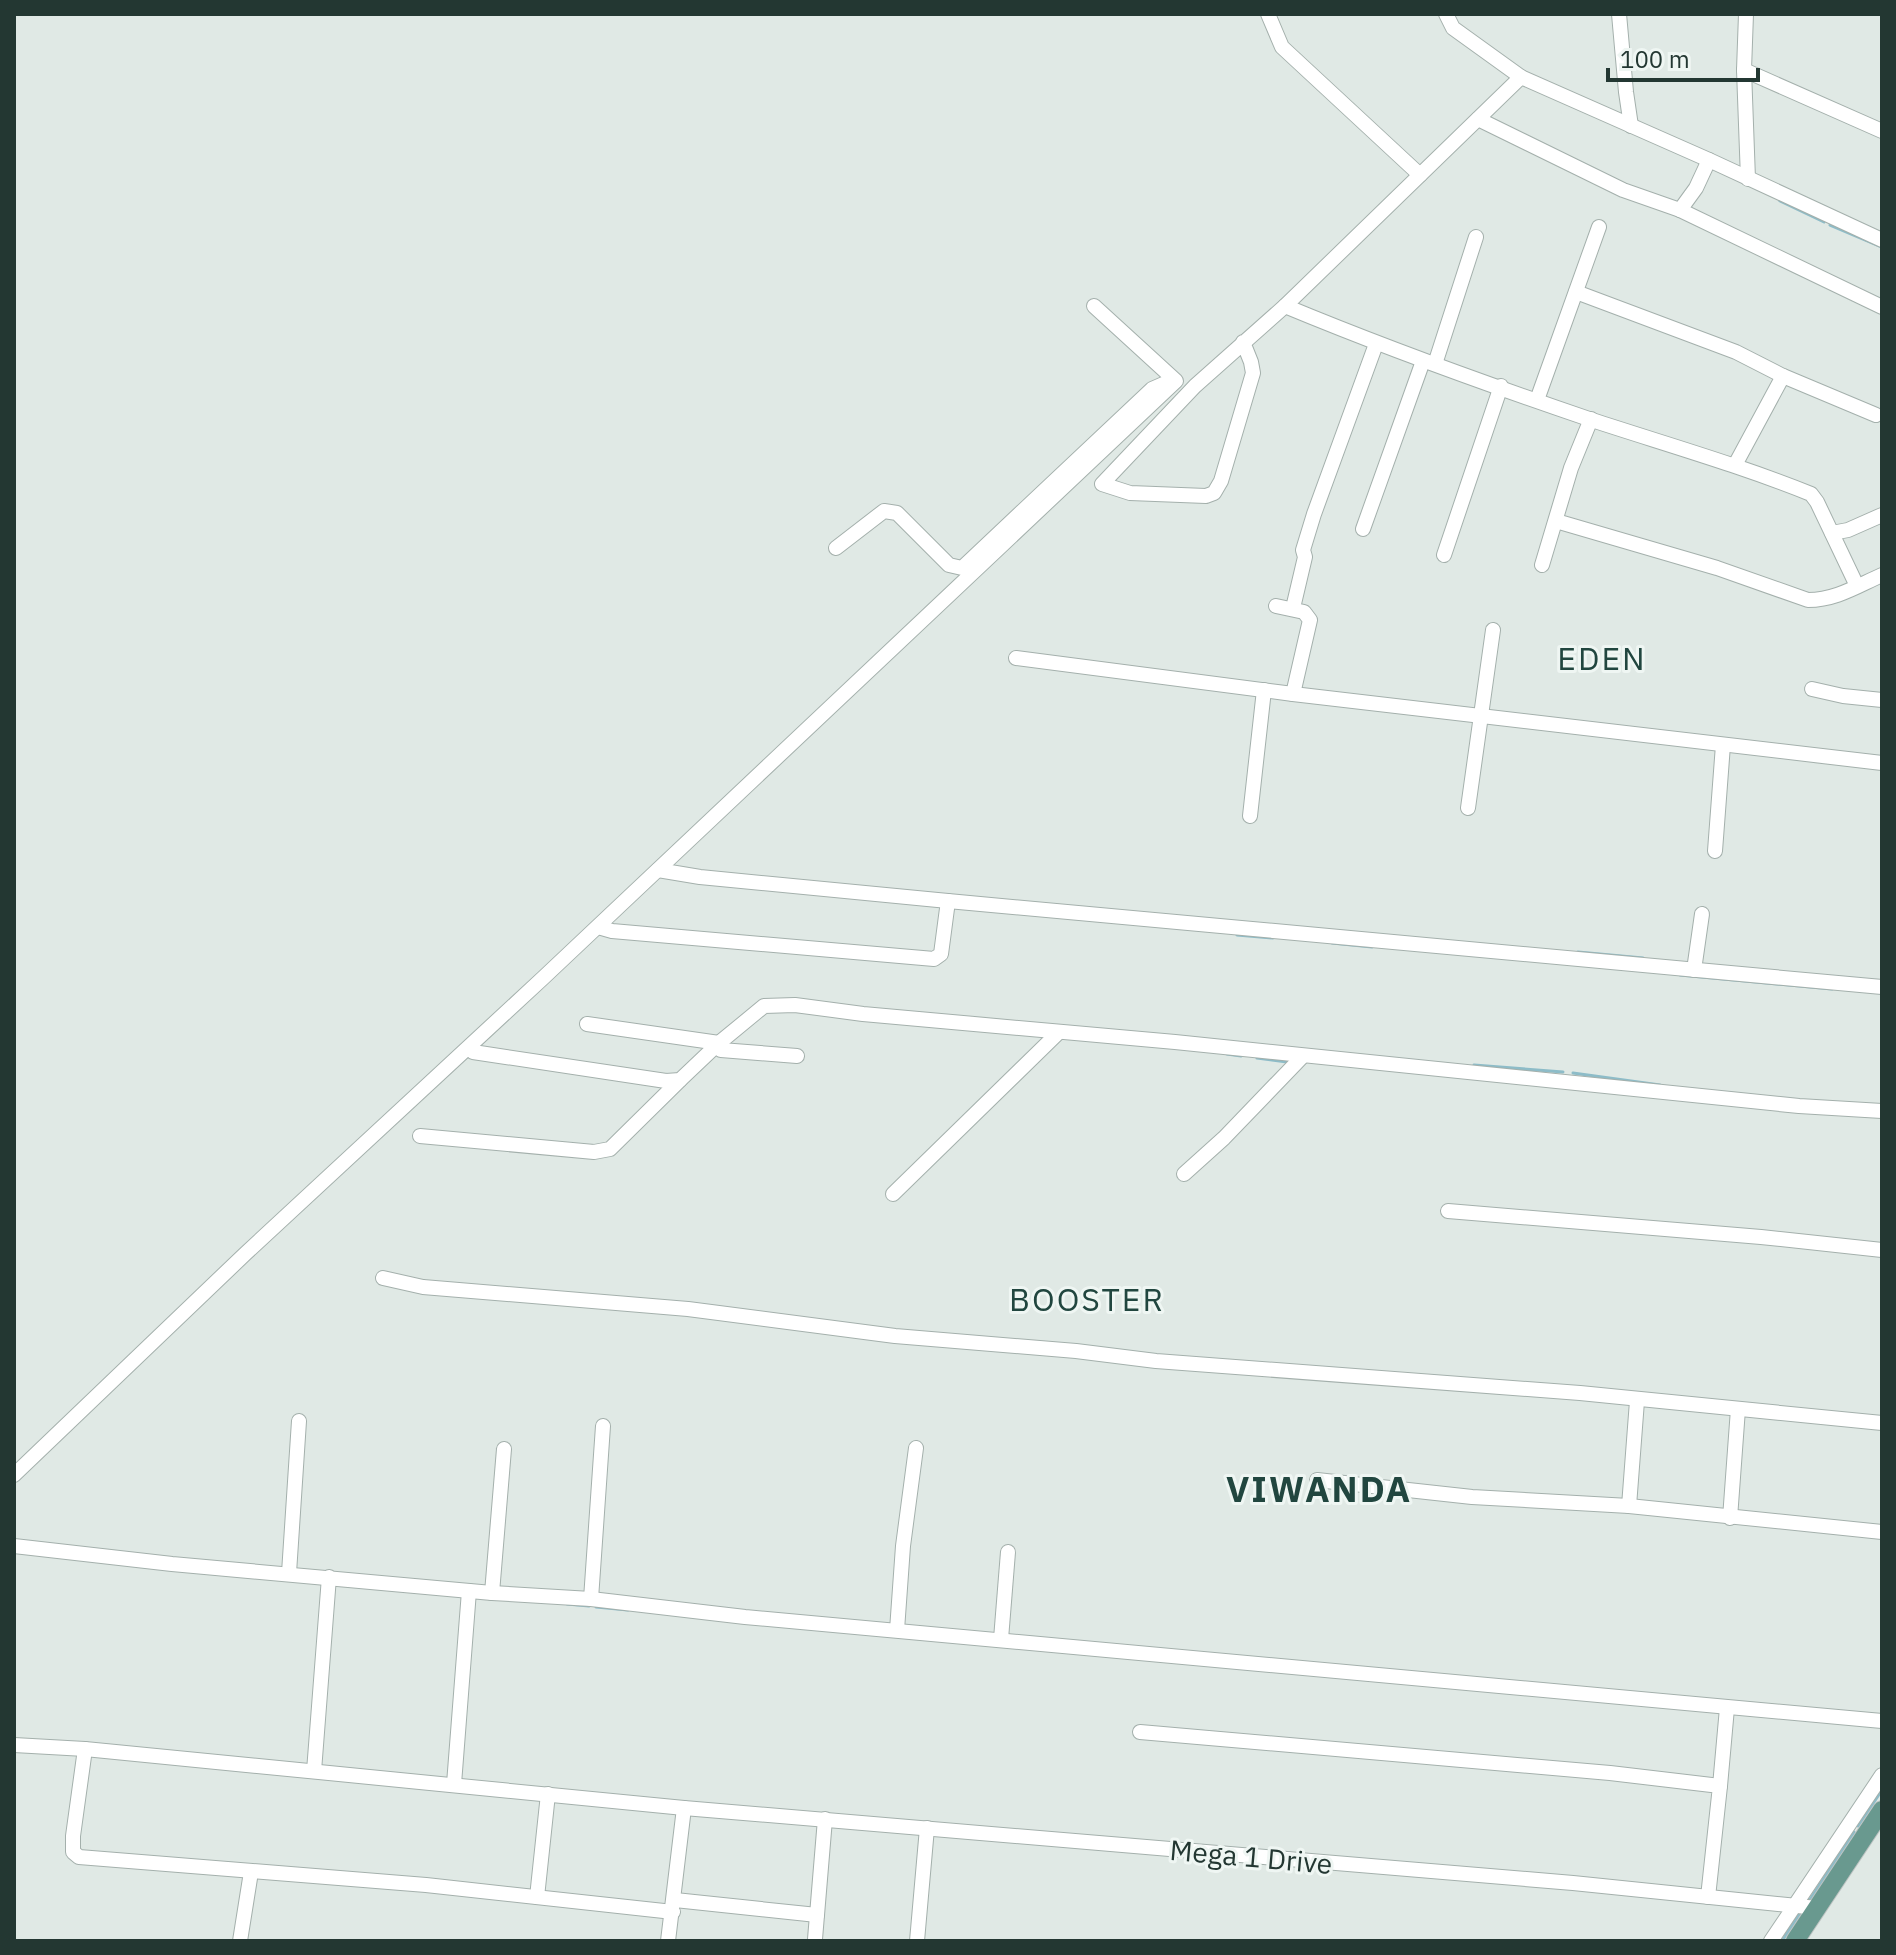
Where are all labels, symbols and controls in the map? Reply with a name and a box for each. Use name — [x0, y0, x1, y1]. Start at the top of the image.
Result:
scale bar — [1608, 32, 1758, 82]
text: 100 m — [1620, 43, 1690, 75]
district label: EDEN — [1557, 637, 1647, 679]
district label: BOOSTER — [1009, 1278, 1165, 1320]
district label: VIWANDA — [1226, 1465, 1412, 1512]
street label: Mega 1 Drive — [1168, 1831, 1334, 1882]

